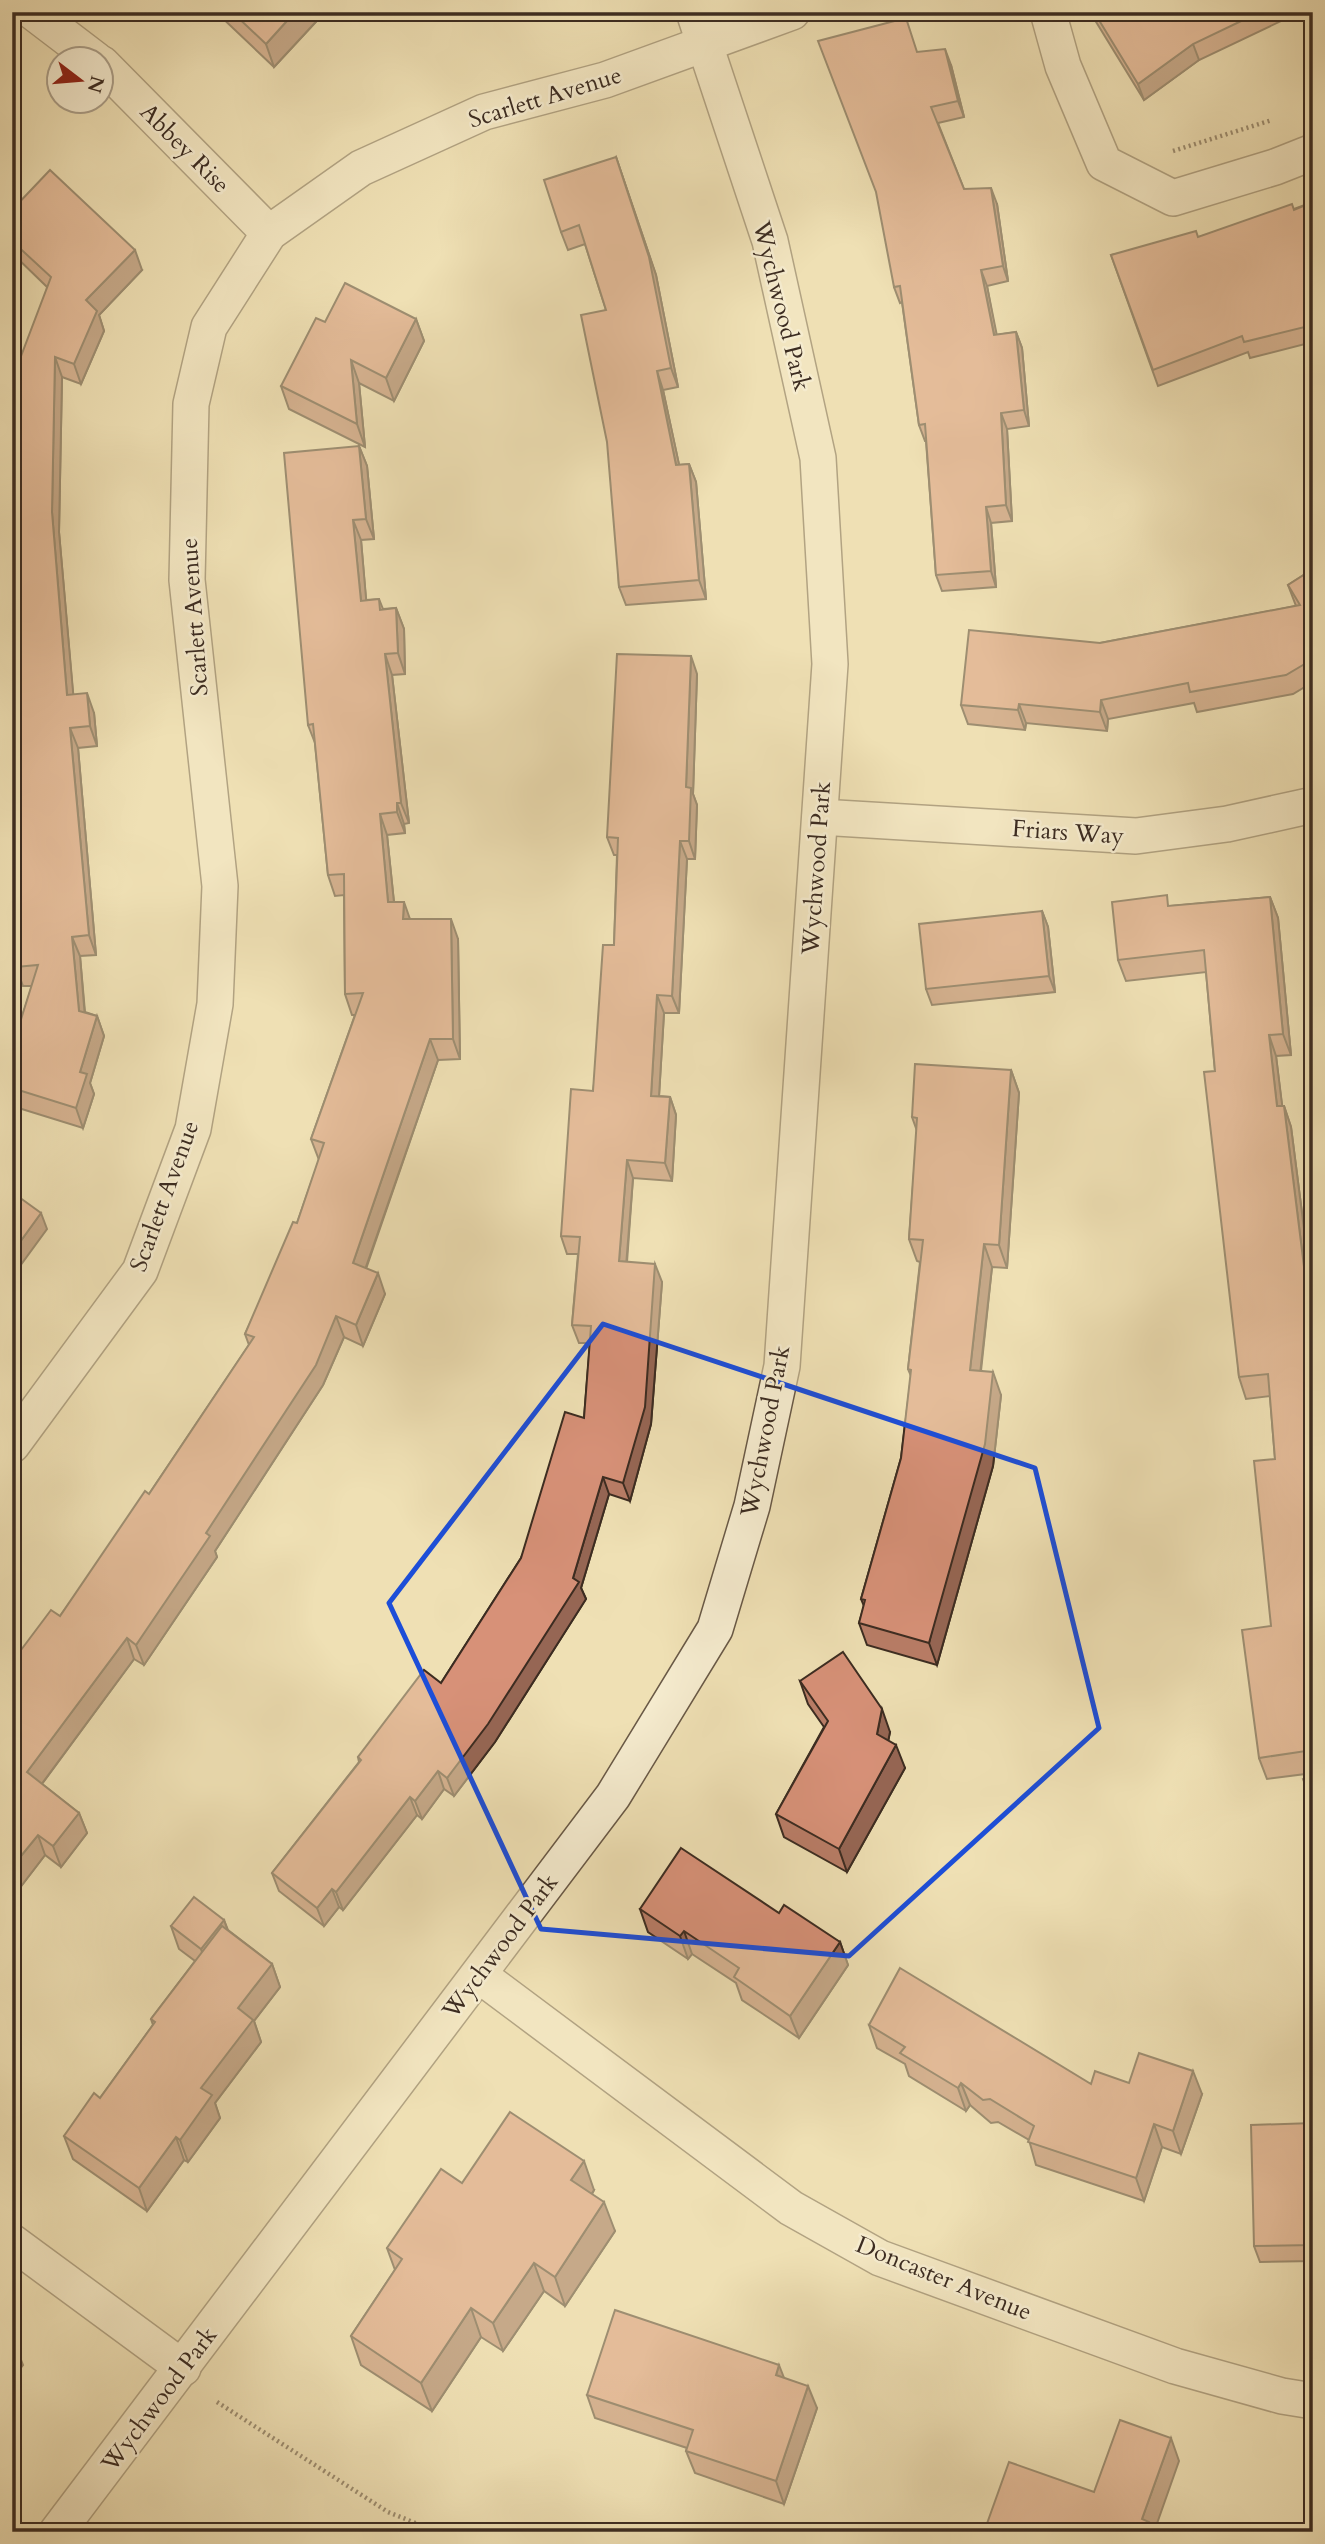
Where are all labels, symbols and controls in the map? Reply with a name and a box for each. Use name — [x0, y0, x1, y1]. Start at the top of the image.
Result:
north arrow — [46, 46, 116, 116]
street label: Scarlett Avenue — [465, 59, 626, 136]
text: N — [80, 73, 110, 96]
street label: Abbey Rise — [132, 96, 237, 201]
street label: Wychwood Park — [744, 217, 819, 395]
street label: Scarlett Avenue — [173, 537, 216, 697]
street label: Wychwood Park — [794, 780, 839, 957]
street label: Friars Way — [1011, 812, 1125, 853]
street label: Scarlett Avenue — [122, 1116, 207, 1276]
street label: Wychwood Park — [733, 1342, 798, 1521]
street label: Wychwood Park — [434, 1867, 566, 2026]
street label: Doncaster Avenue — [851, 2228, 1037, 2329]
street label: Wychwood Park — [93, 2320, 225, 2479]

